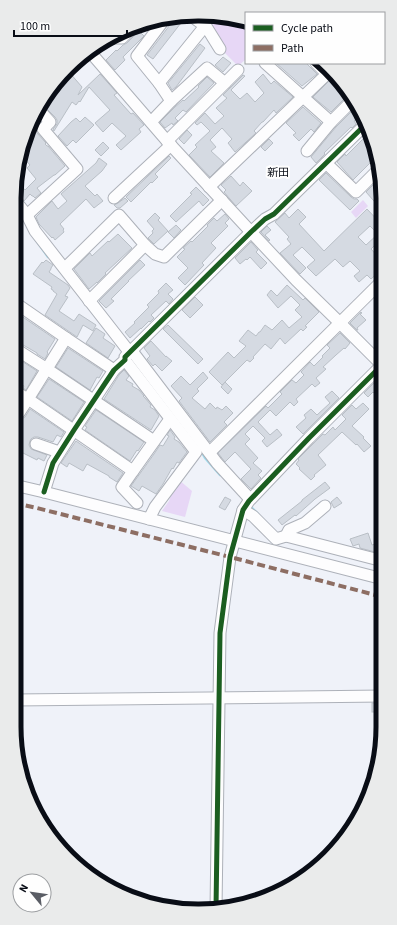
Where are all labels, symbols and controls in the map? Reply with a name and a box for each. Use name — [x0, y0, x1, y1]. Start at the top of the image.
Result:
scale bar — [14, 12, 127, 38]
legend — [245, 12, 385, 64]
text: 100 m — [20, 18, 50, 35]
text: Cycle path — [281, 20, 333, 37]
text: Path — [281, 40, 304, 57]
district label: 新田 — [267, 165, 289, 180]
north arrow — [12, 873, 52, 913]
text: N — [15, 882, 32, 895]

